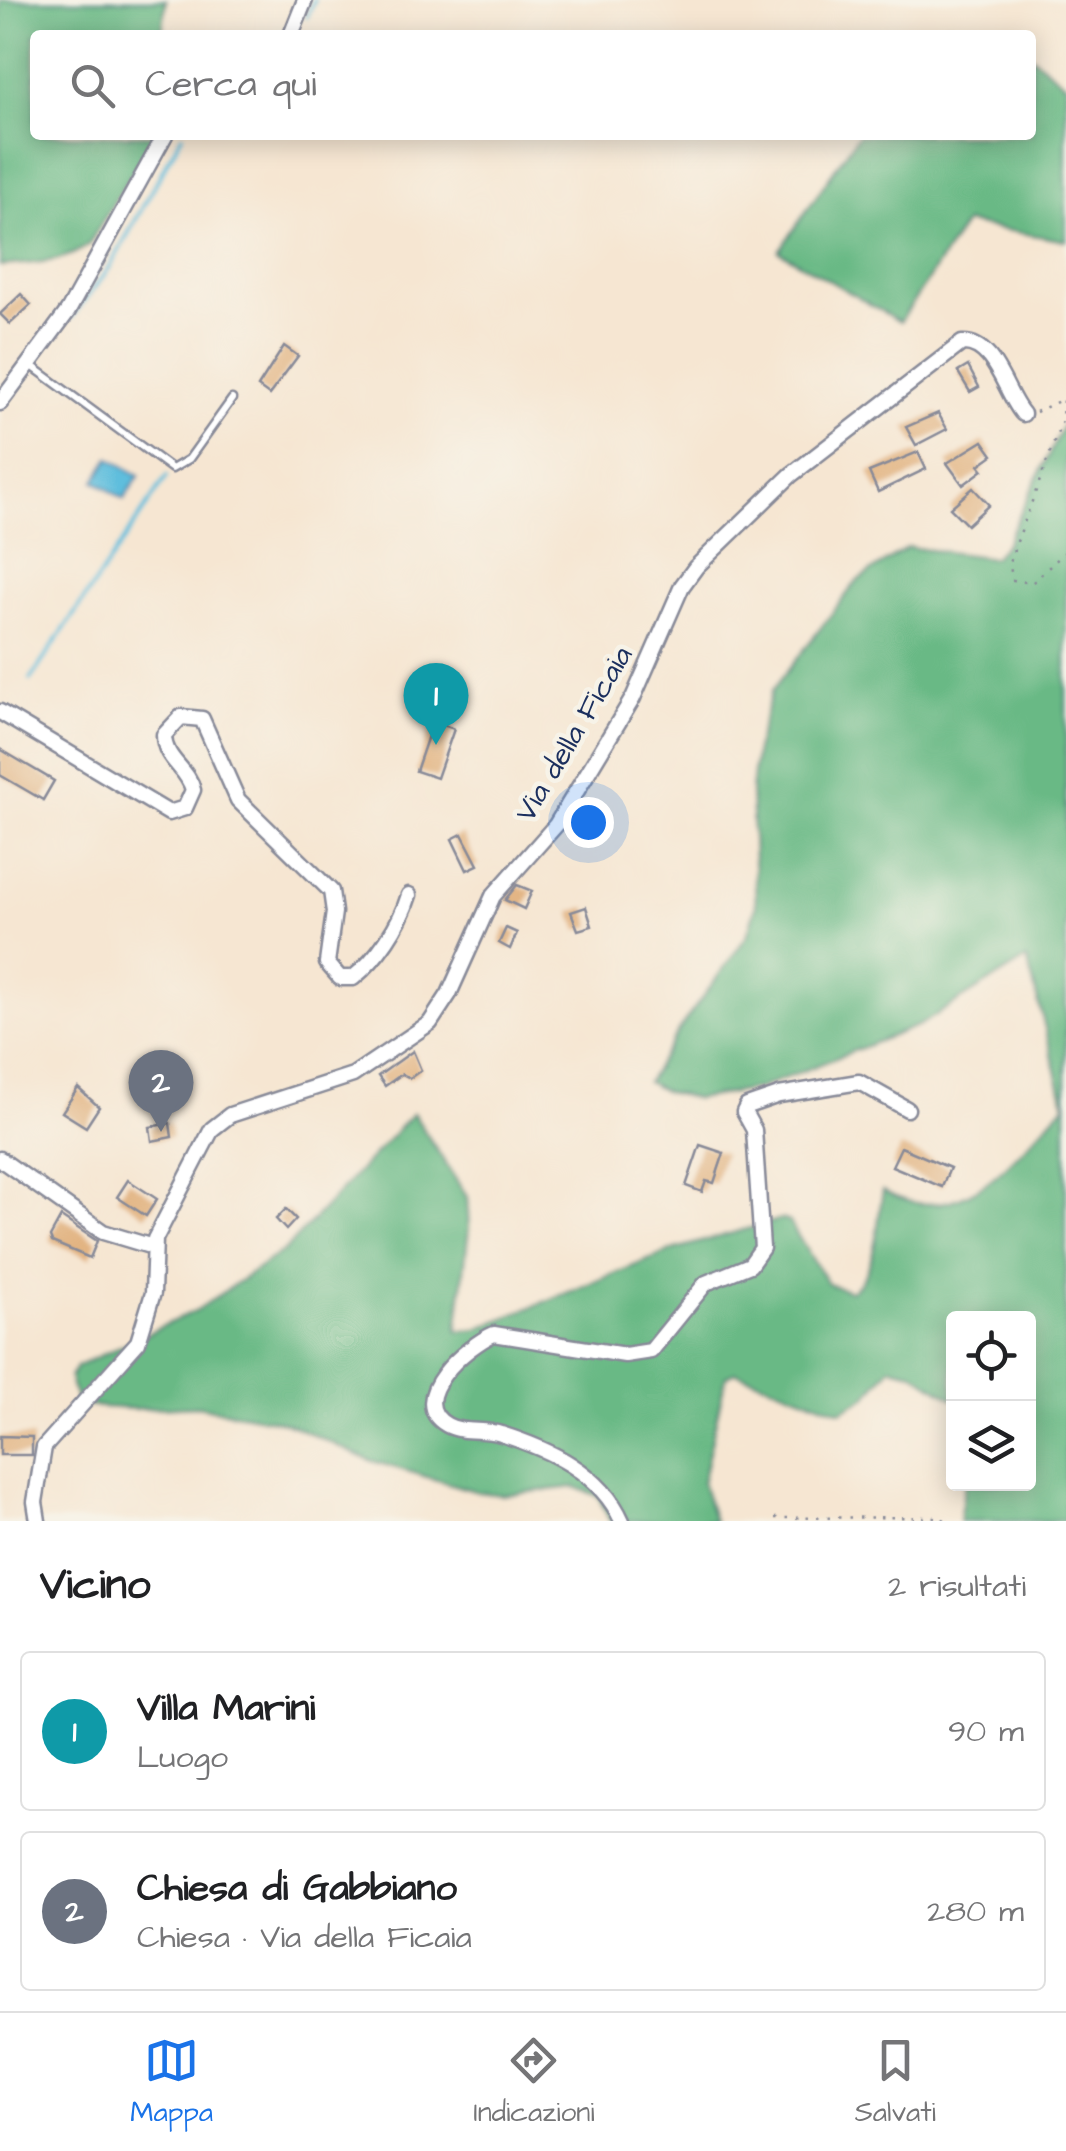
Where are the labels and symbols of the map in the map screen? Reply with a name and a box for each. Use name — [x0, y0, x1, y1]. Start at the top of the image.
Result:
street label: Via della Ficaia — [505, 638, 643, 830]
pin: 1 — [404, 662, 468, 745]
your location — [563, 797, 614, 848]
pin: 2 — [128, 1050, 194, 1132]

